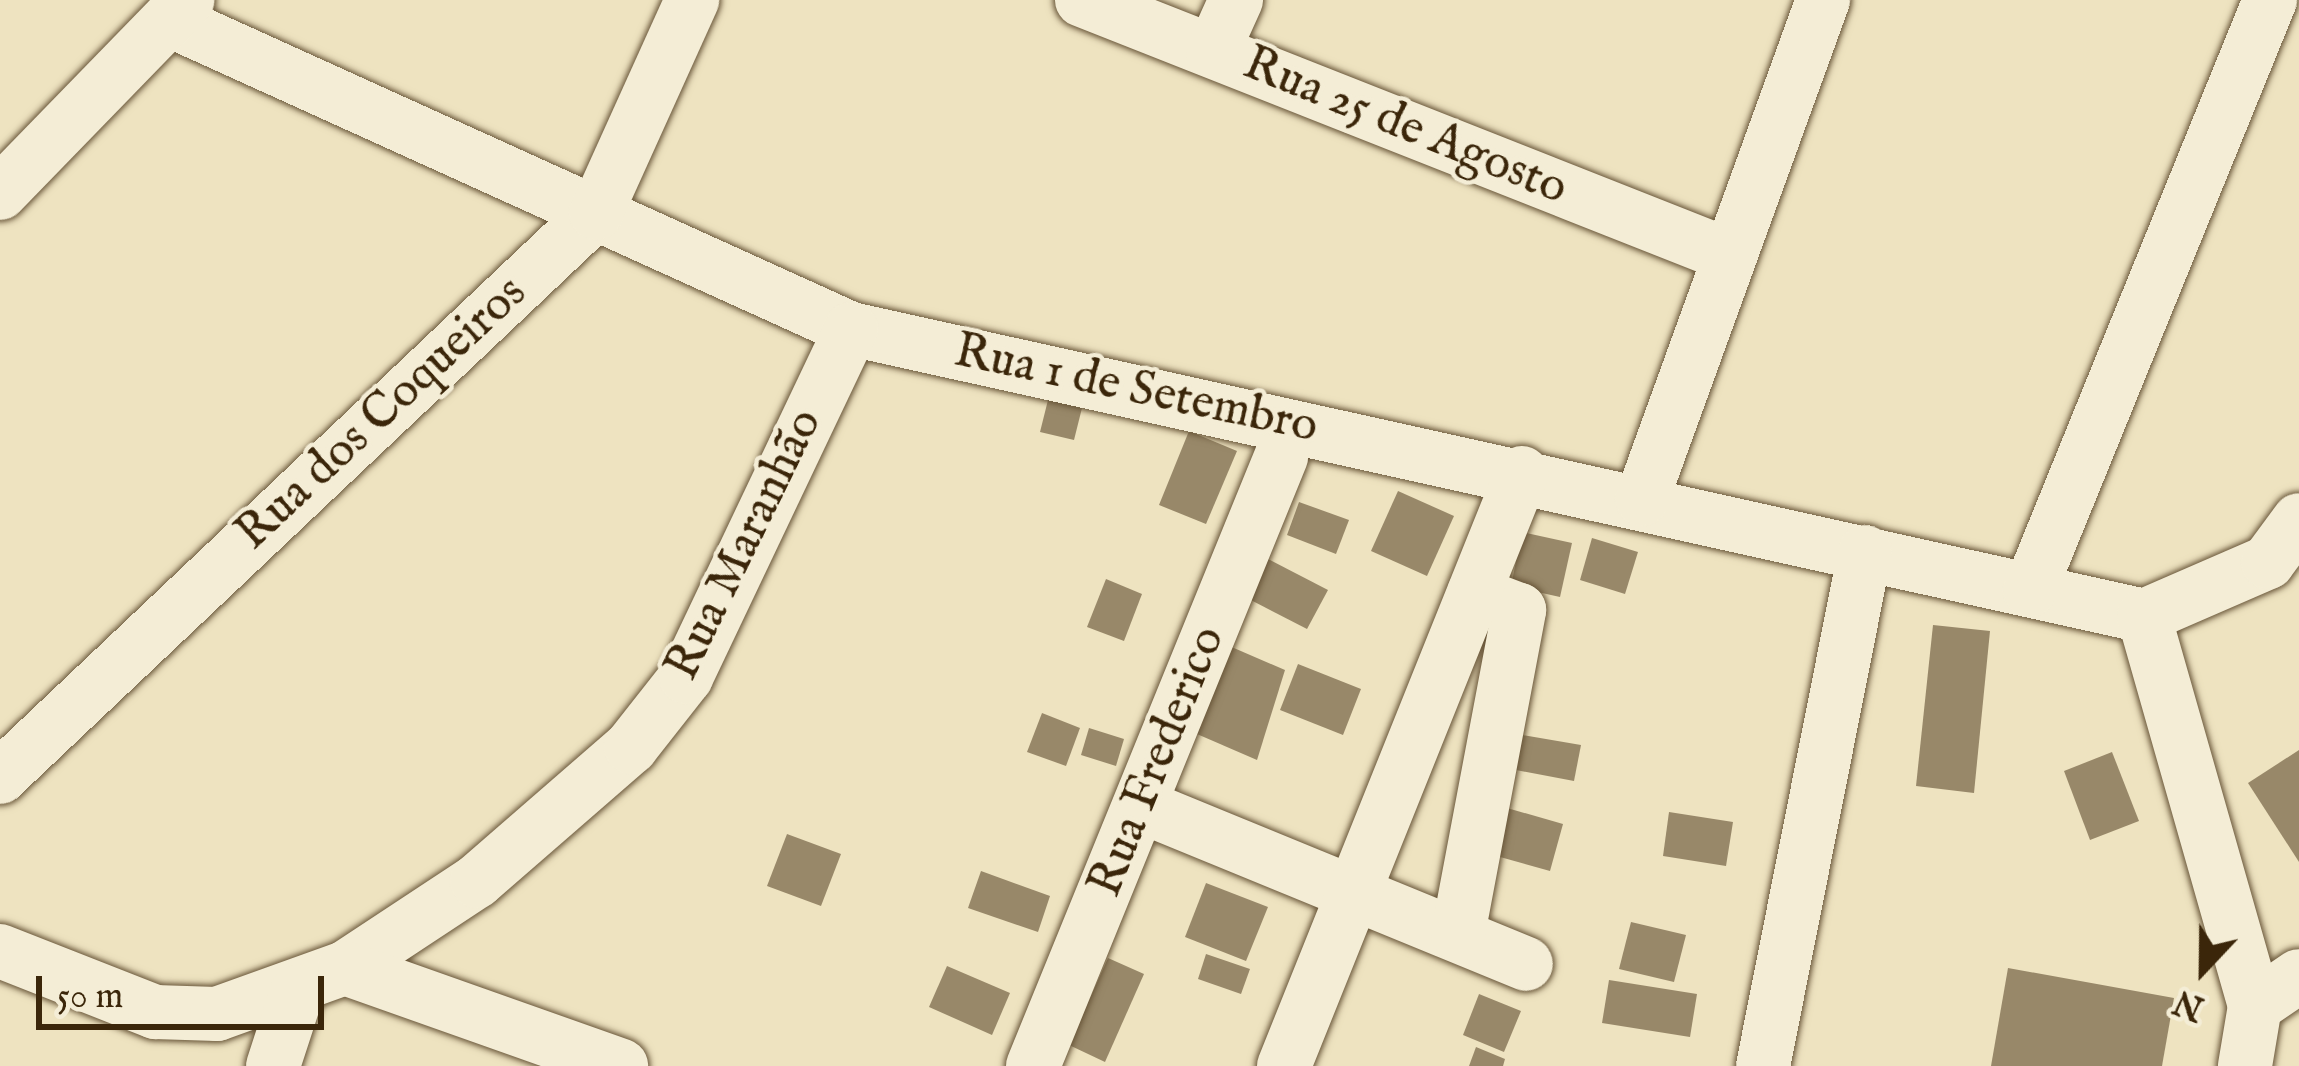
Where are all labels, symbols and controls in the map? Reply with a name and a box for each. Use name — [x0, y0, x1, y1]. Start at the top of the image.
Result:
street label: Rua 25 de Agosto — [1235, 36, 1575, 218]
street label: Rua dos Coqueiros — [225, 265, 539, 563]
street label: Rua 1 de Setembro — [949, 323, 1323, 457]
street label: Rua Maranhão — [655, 400, 835, 690]
street label: Rua Frederico — [1078, 619, 1238, 905]
north arrow — [2143, 910, 2263, 1030]
scale bar — [42, 952, 330, 1026]
text: 50 m — [57, 974, 123, 1020]
text: N — [2168, 979, 2211, 1028]

